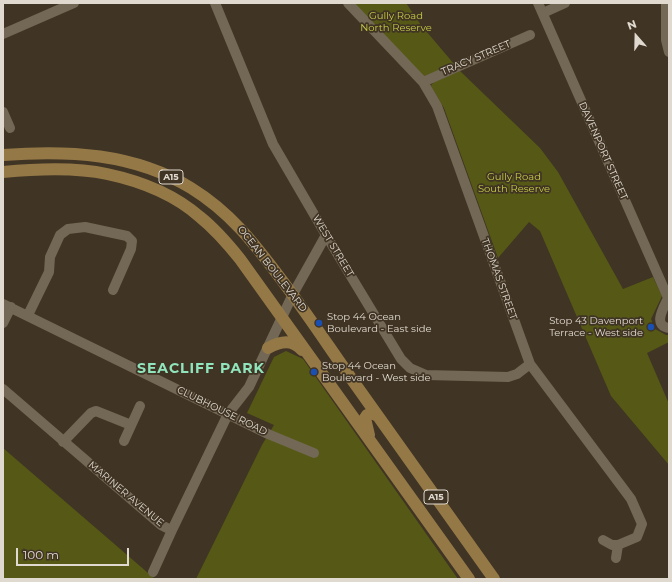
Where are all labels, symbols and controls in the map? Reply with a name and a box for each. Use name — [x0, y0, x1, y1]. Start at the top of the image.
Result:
park label: Gully Road North Reserve — [360, 10, 432, 34]
north arrow — [616, 16, 656, 56]
text: N — [625, 17, 638, 33]
street label: TRACY STREET — [440, 38, 512, 78]
street label: DAVENPORT STREET — [576, 100, 630, 202]
road number: A15 — [159, 170, 183, 184]
park label: Gully Road South Reserve — [478, 171, 550, 194]
street label: WEST STREET — [310, 213, 356, 279]
street label: OCEAN BOULEVARD — [235, 224, 309, 314]
street label: THOMAS STREET — [479, 237, 519, 321]
place label: Stop 44 Ocean Boulevard - East side — [327, 311, 431, 334]
place label: Stop 43 Davenport Terrace - West side — [549, 315, 643, 338]
marker: Stop 44 Ocean Boulevard - East side — [314, 318, 324, 328]
marker: Stop 43 Davenport Terrace - West side — [646, 322, 656, 332]
place label: Stop 44 Ocean Boulevard - West side — [322, 360, 431, 384]
district label: SEACLIFF PARK — [137, 361, 265, 377]
marker: Stop 44 Ocean Boulevard - West side — [309, 367, 319, 377]
street label: CLUBHOUSE ROAD — [175, 384, 269, 438]
street label: MARINER AVENUE — [86, 459, 166, 529]
road number: A15 — [424, 490, 448, 504]
scale bar — [18, 540, 131, 566]
text: 100 m — [23, 547, 59, 562]

